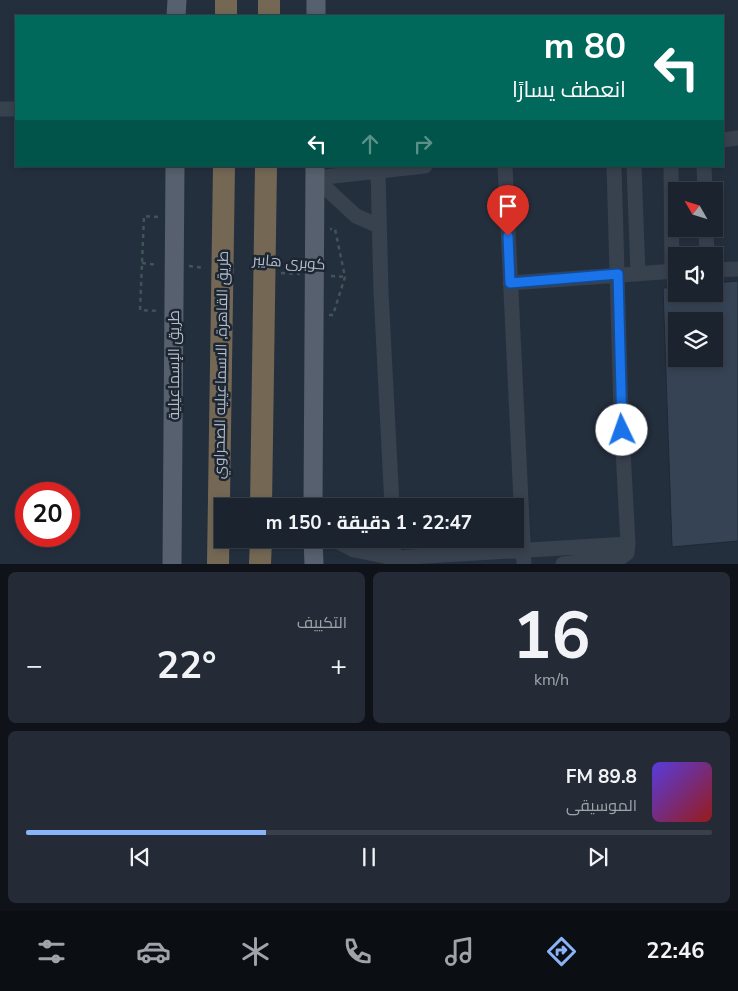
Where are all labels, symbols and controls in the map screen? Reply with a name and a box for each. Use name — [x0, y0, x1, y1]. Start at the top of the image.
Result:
text: 80 m — [544, 23, 626, 70]
icon: left — [644, 35, 709, 100]
text: انعطف يسارًا — [512, 75, 626, 105]
icon: left — [303, 130, 331, 158]
icon: ahead — [356, 130, 384, 158]
icon: right — [409, 130, 437, 158]
north arrow — [668, 182, 722, 238]
map controls — [668, 182, 723, 367]
pin — [487, 185, 529, 236]
icon: arrive — [494, 192, 522, 220]
button: sound — [668, 247, 723, 302]
street label: كوبرى هايبر — [251, 249, 326, 275]
street label: طريق القاهرة, الاسماعيليه الصحراوي — [209, 251, 235, 479]
street label: طريق الإسماعيلية — [164, 310, 184, 420]
button: layers — [668, 312, 723, 367]
position arrow — [595, 403, 647, 455]
speed limit sign: 20 — [15, 482, 80, 547]
text: 22:47 · 1 دقيقة · 150 m — [266, 510, 472, 536]
text: 16 — [513, 592, 591, 681]
text: التكييف — [297, 612, 347, 634]
text: 22° — [156, 640, 217, 691]
text: − — [26, 647, 43, 685]
text: + — [330, 647, 347, 685]
text: km/h — [534, 669, 569, 691]
text: 89.8 FM — [566, 764, 637, 790]
text: الموسيقى — [566, 795, 637, 817]
icon: previous — [126, 843, 154, 871]
icon: pause — [355, 843, 383, 871]
icon: next — [584, 843, 612, 871]
icon: filters — [34, 934, 69, 969]
icon: car — [136, 934, 171, 969]
icon: climate — [238, 934, 273, 969]
icon: phone — [340, 934, 375, 969]
icon: music — [442, 934, 477, 969]
icon: directions — [544, 934, 579, 969]
text: 22:46 — [646, 936, 704, 966]

